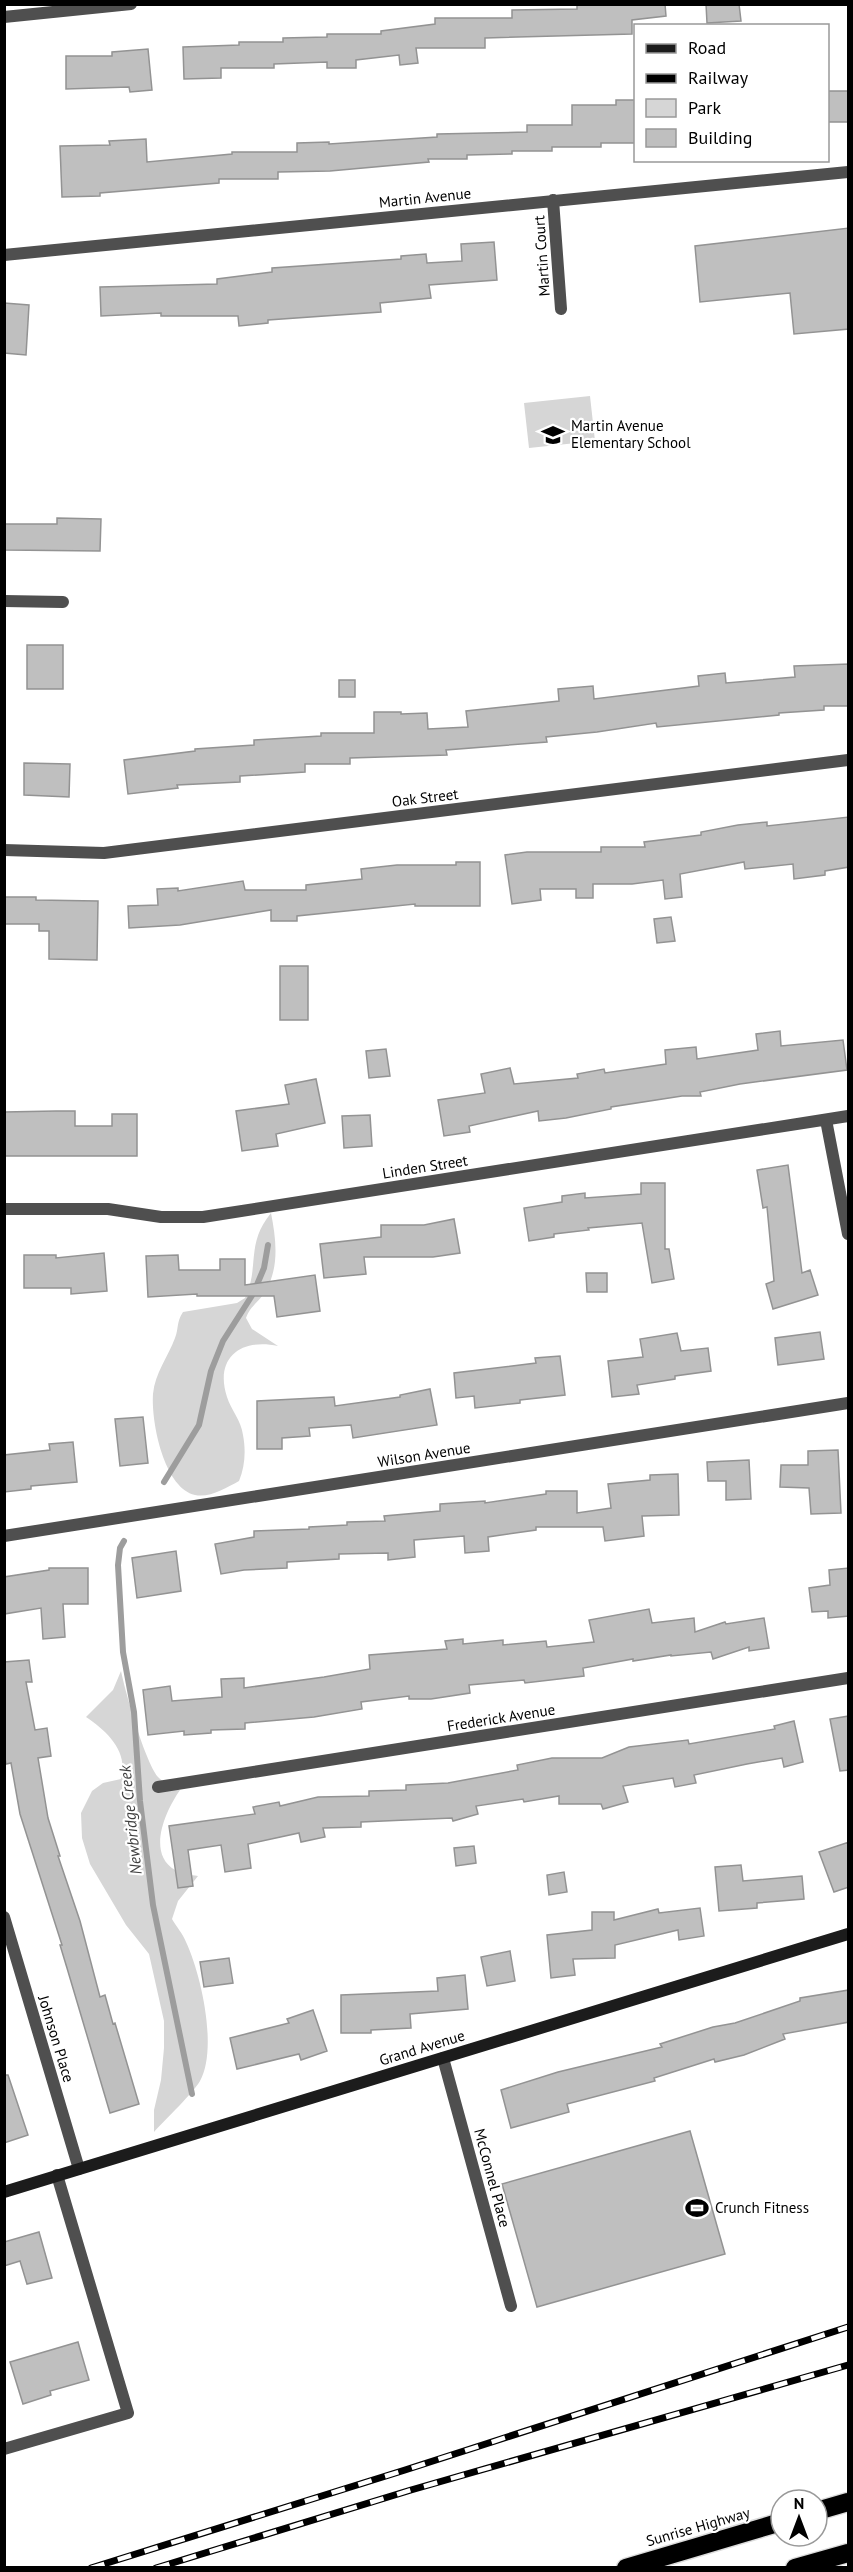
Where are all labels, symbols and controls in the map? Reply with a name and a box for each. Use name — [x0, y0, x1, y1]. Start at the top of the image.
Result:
legend — [634, 24, 829, 162]
text: Road — [688, 36, 726, 59]
text: Railway — [688, 66, 749, 89]
text: Park — [688, 96, 721, 119]
text: Building — [688, 126, 752, 149]
street label: Martin Avenue — [378, 183, 472, 212]
street label: Martin Court — [529, 215, 554, 297]
place label: Martin Avenue Elementary School — [571, 416, 691, 452]
school or university icon: Martin Avenue Elementary School — [540, 422, 566, 448]
street label: Oak Street — [391, 784, 459, 811]
street label: Linden Street — [381, 1150, 469, 1183]
street label: Wilson Avenue — [376, 1438, 472, 1471]
street label: Frederick Avenue — [446, 1700, 556, 1735]
water label: Newbridge Creek — [114, 1764, 146, 1876]
street label: Johnson Place — [34, 1992, 79, 2084]
street label: Grand Avenue — [377, 2026, 467, 2070]
street label: McConnel Place — [470, 2126, 515, 2229]
sports icon: Crunch Fitness — [684, 2195, 710, 2221]
place label: Crunch Fitness — [715, 2198, 809, 2217]
north arrow — [769, 2488, 829, 2548]
text: N — [794, 2493, 804, 2513]
street label: Sunrise Highway — [644, 2503, 752, 2550]

